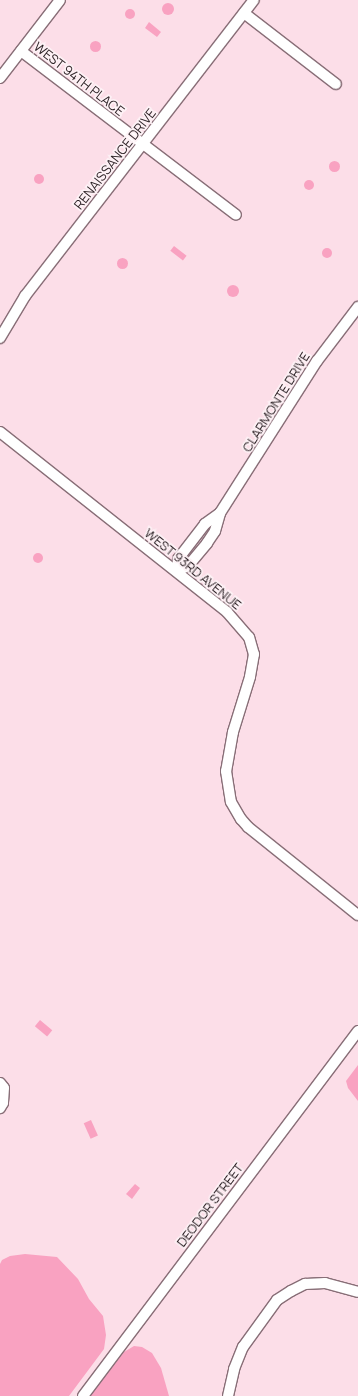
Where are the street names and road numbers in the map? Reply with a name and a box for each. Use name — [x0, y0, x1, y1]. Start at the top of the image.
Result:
street label: WEST 94TH PLACE — [30, 39, 128, 119]
street label: RENAISSANCE DRIVE — [71, 105, 159, 213]
street label: CLARMONTE DRIVE — [239, 349, 313, 455]
street label: WEST 93RD AVENUE — [141, 525, 245, 613]
street label: DEODOR STREET — [173, 1160, 247, 1250]

